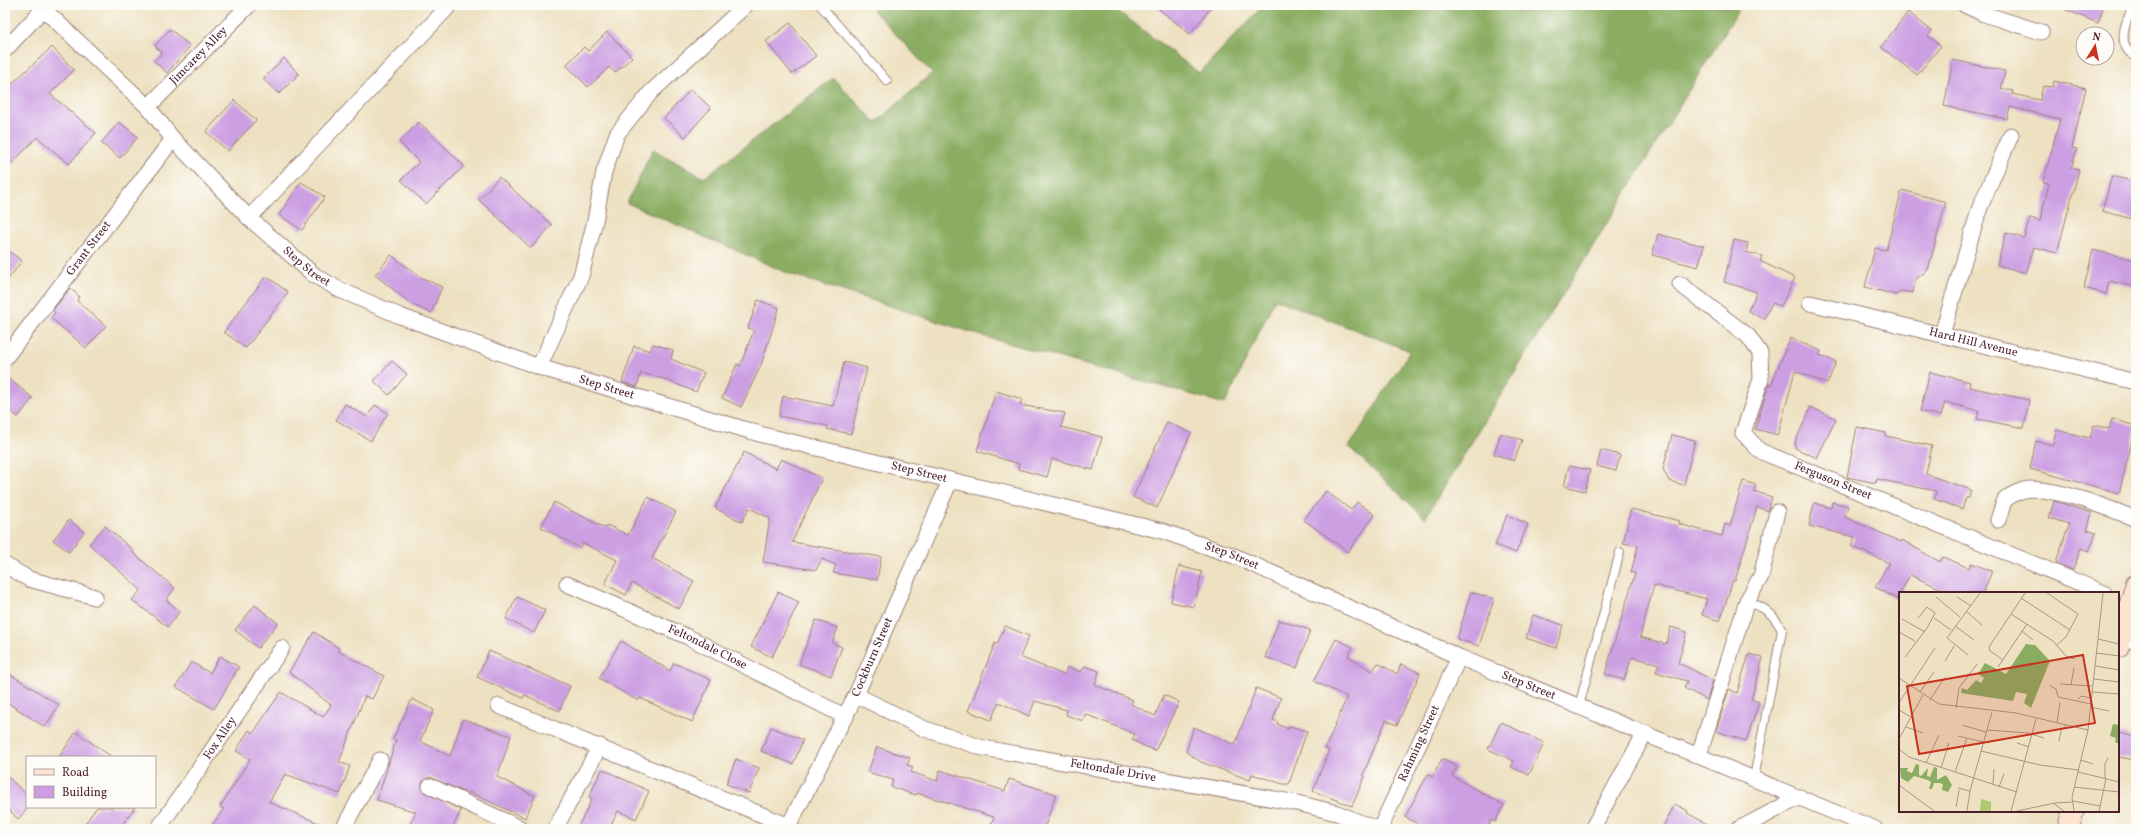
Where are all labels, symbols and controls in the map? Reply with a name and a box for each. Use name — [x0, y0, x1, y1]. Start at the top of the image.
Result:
street label: Jimcarey Alley — [166, 23, 232, 89]
north arrow — [2075, 26, 2115, 66]
text: N — [2091, 30, 2102, 46]
street label: Grant Street — [63, 218, 115, 279]
street label: Step Street — [279, 243, 333, 291]
street label: Hard Hill Avenue — [1927, 324, 2020, 361]
street label: Step Street — [577, 372, 636, 403]
street label: Step Street — [889, 458, 949, 487]
street label: Ferguson Street — [1792, 458, 1874, 504]
street label: Step Street — [1202, 538, 1261, 574]
inset map — [1899, 592, 2119, 812]
street label: Cockburn Street — [848, 615, 897, 699]
street label: Feltondale Close — [665, 621, 750, 674]
street label: Step Street — [1499, 667, 1558, 704]
street label: Rahming Street — [1395, 703, 1444, 785]
street label: Fox Alley — [200, 713, 241, 763]
street label: Feltondale Drive — [1069, 755, 1158, 786]
legend — [26, 756, 156, 808]
text: Road — [62, 765, 89, 781]
text: Building — [62, 785, 107, 801]

